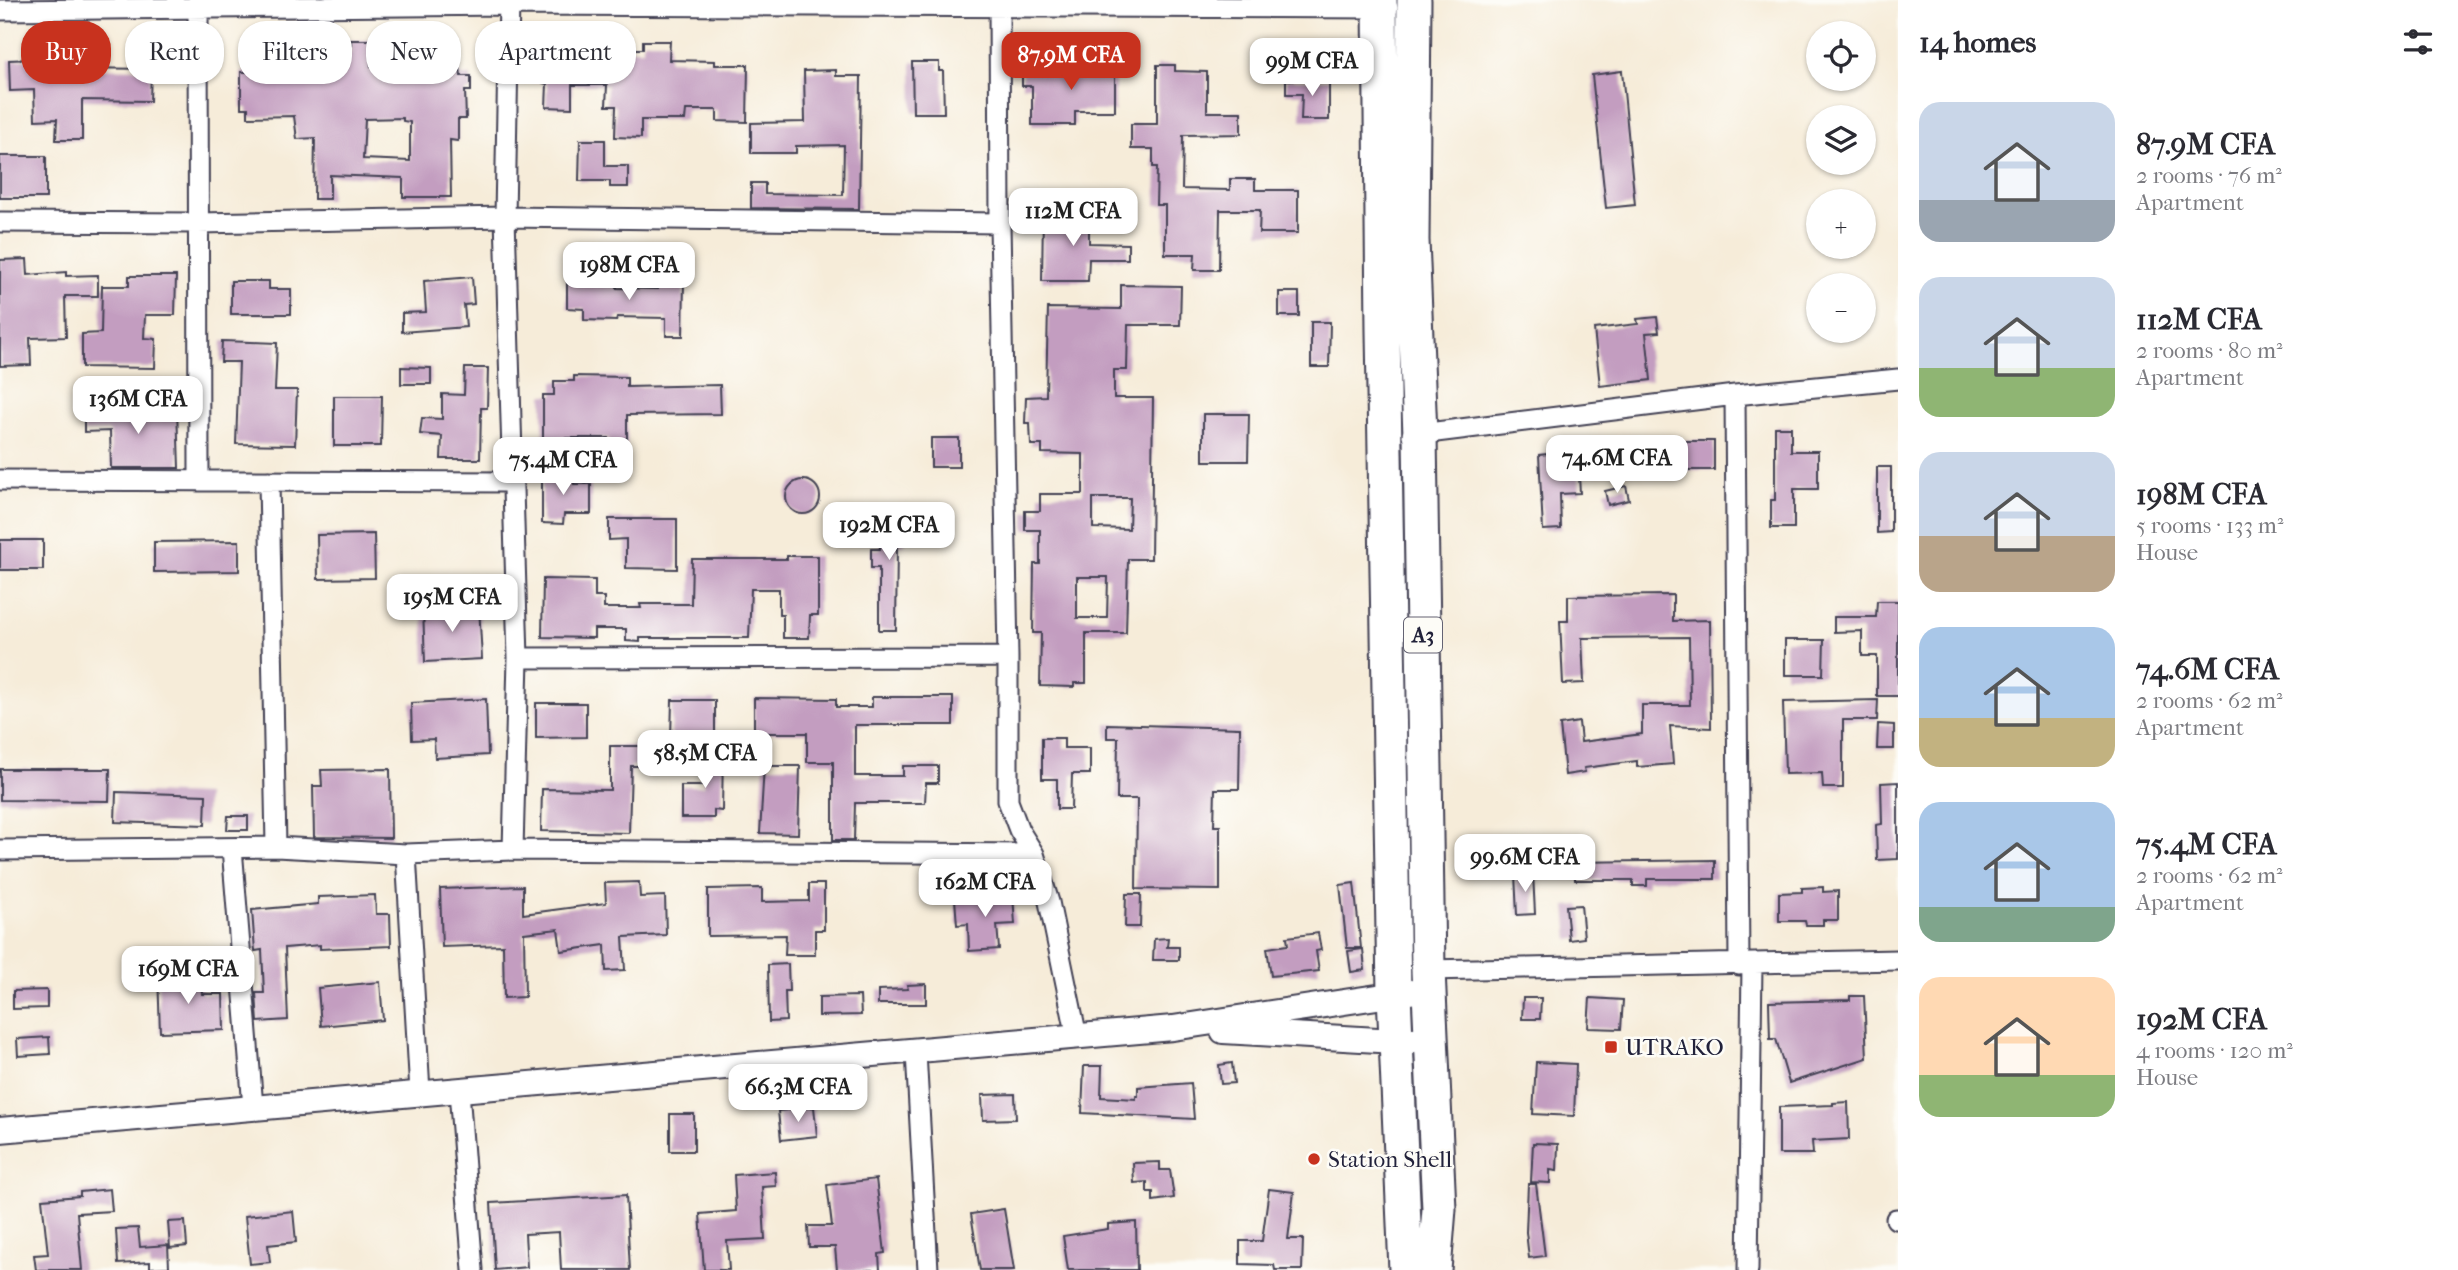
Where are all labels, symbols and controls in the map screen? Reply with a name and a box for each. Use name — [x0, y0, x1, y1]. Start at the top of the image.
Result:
chip: Buy — [21, 21, 111, 84]
chip: Rent — [125, 21, 224, 84]
chip: Filters — [238, 21, 352, 84]
chip: New — [366, 21, 461, 84]
chip: Apartment — [475, 21, 636, 84]
map controls — [1806, 21, 1876, 343]
button: locate — [1806, 21, 1876, 91]
icon: filters — [2399, 23, 2437, 61]
text: 14 homes — [1919, 25, 2036, 60]
pin: 87.9M CFA — [991, 32, 1151, 92]
pin: 99M CFA — [1247, 38, 1377, 98]
text: 87.9M CFA — [1018, 41, 1124, 68]
text: 99M CFA — [1266, 47, 1358, 74]
button: layers — [1806, 105, 1876, 175]
text: 87.9M CFA — [2136, 127, 2275, 162]
icon: home — [1975, 130, 2059, 214]
text: 2 rooms · 76 m² — [2136, 162, 2282, 189]
pin: 112M CFA — [1001, 188, 1145, 248]
button: + — [1806, 189, 1876, 259]
text: Apartment — [2136, 189, 2244, 216]
text: 112M CFA — [1025, 197, 1121, 224]
pin: 198M CFA — [557, 243, 701, 302]
text: 198M CFA — [579, 251, 679, 278]
button: − — [1806, 273, 1876, 343]
text: 112M CFA — [2136, 302, 2262, 337]
icon: home — [1975, 305, 2059, 389]
text: 2 rooms · 80 m² — [2136, 337, 2283, 364]
text: Apartment — [2136, 364, 2244, 391]
pin: 136M CFA — [66, 376, 210, 436]
text: 136M CFA — [89, 385, 187, 412]
pin: 74.6M CFA — [1537, 435, 1697, 495]
pin: 75.4M CFA — [483, 438, 643, 497]
text: 74.6M CFA — [1562, 444, 1672, 471]
text: 75.4M CFA — [509, 446, 617, 473]
text: 198M CFA — [2136, 477, 2267, 512]
icon: home — [1975, 480, 2059, 564]
pin: 192M CFA — [817, 503, 961, 562]
text: 192M CFA — [839, 511, 939, 538]
text: 5 rooms · 133 m² — [2136, 512, 2283, 539]
text: House — [2136, 539, 2198, 566]
pin: 195M CFA — [380, 574, 524, 634]
text: 195M CFA — [403, 583, 501, 610]
road number: A3 — [1404, 618, 1442, 652]
text: 74.6M CFA — [2136, 652, 2279, 687]
icon: home — [1975, 655, 2059, 739]
text: 2 rooms · 62 m² — [2136, 687, 2283, 714]
text: Apartment — [2136, 714, 2244, 741]
pin: 58.5M CFA — [625, 730, 785, 790]
text: 58.5M CFA — [653, 739, 757, 766]
text: 75.4M CFA — [2136, 827, 2277, 862]
icon: home — [1975, 830, 2059, 914]
pin: 99.6M CFA — [1445, 834, 1605, 894]
text: 99.6M CFA — [1470, 843, 1580, 870]
pin: 162M CFA — [913, 860, 1057, 919]
text: 2 rooms · 62 m² — [2136, 862, 2283, 889]
text: 162M CFA — [935, 868, 1035, 895]
text: Apartment — [2136, 889, 2244, 916]
pin: 169M CFA — [116, 946, 260, 1006]
text: 169M CFA — [138, 955, 238, 982]
text: 192M CFA — [2136, 1002, 2267, 1037]
icon: home — [1975, 1005, 2059, 1089]
place label: UTRAKO — [1625, 1034, 1724, 1061]
text: 4 rooms · 120 m² — [2136, 1037, 2293, 1064]
marker: UTRAKO — [1603, 1039, 1619, 1055]
pin: 66.3M CFA — [718, 1064, 878, 1124]
text: House — [2136, 1064, 2198, 1091]
text: 66.3M CFA — [744, 1073, 852, 1100]
place label: Station Shell — [1328, 1146, 1453, 1173]
marker: Station Shell — [1306, 1151, 1322, 1167]

